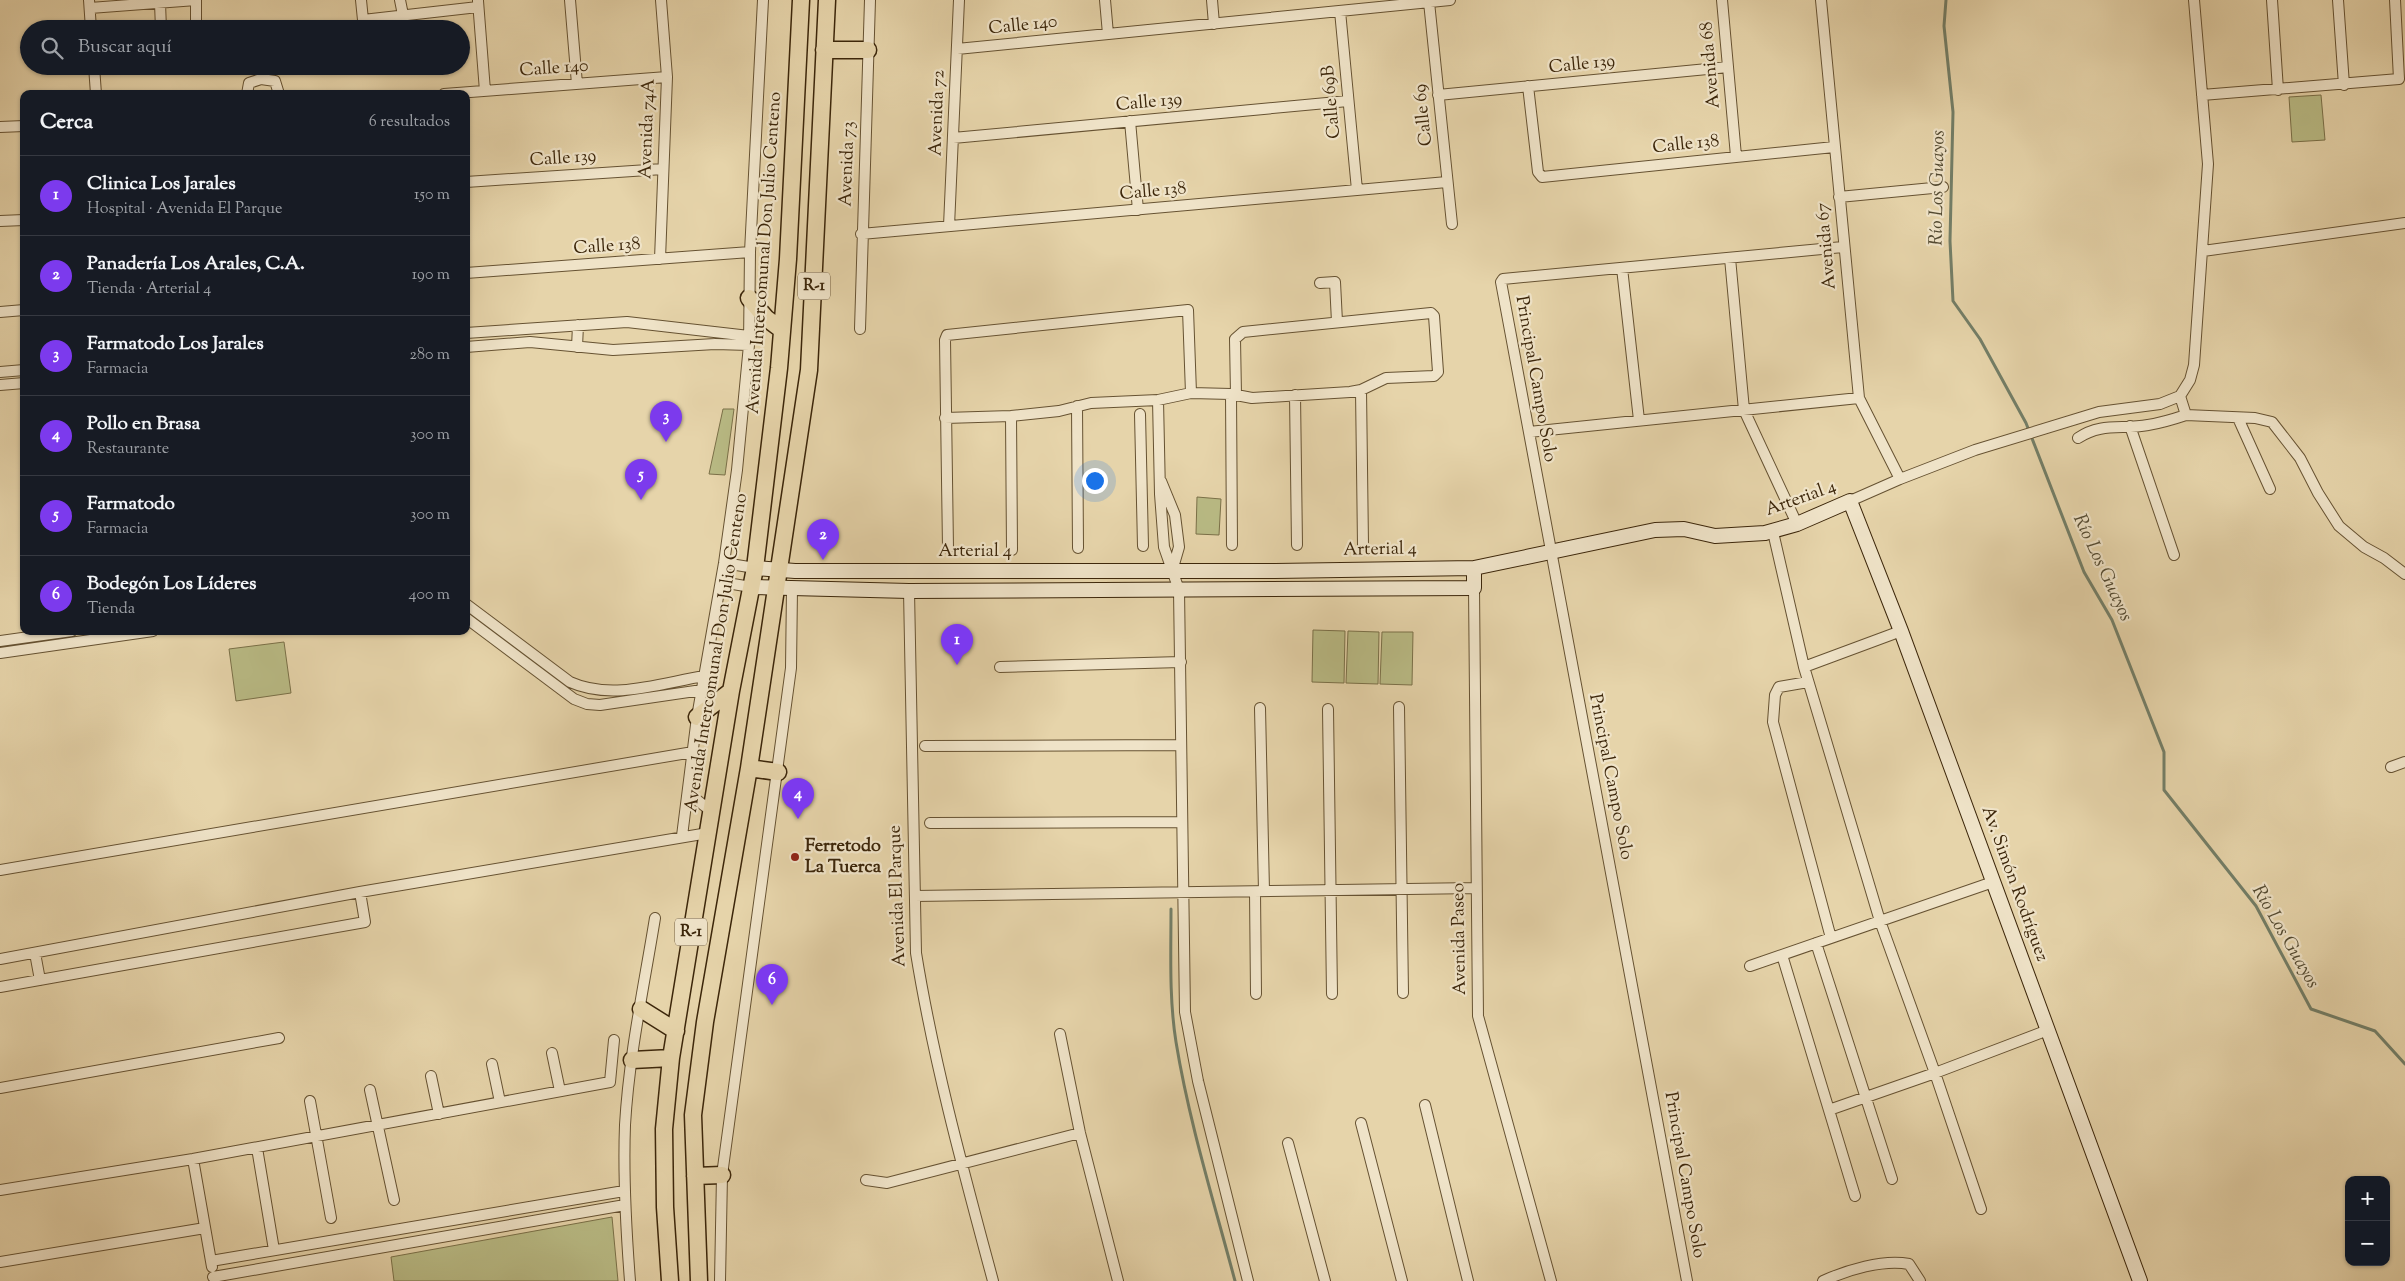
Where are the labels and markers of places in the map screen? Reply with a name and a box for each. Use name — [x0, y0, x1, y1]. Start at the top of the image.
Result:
pin: 3 — [650, 401, 682, 442]
pin: 5 — [625, 459, 657, 500]
pin: 2 — [807, 519, 839, 560]
pin: 1 — [941, 624, 973, 665]
pin: 4 — [782, 778, 814, 819]
place label: Ferretodo La Tuerca — [805, 834, 882, 881]
marker: Ferretodo La Tuerca — [789, 851, 801, 863]
pin: 6 — [756, 964, 788, 1005]

